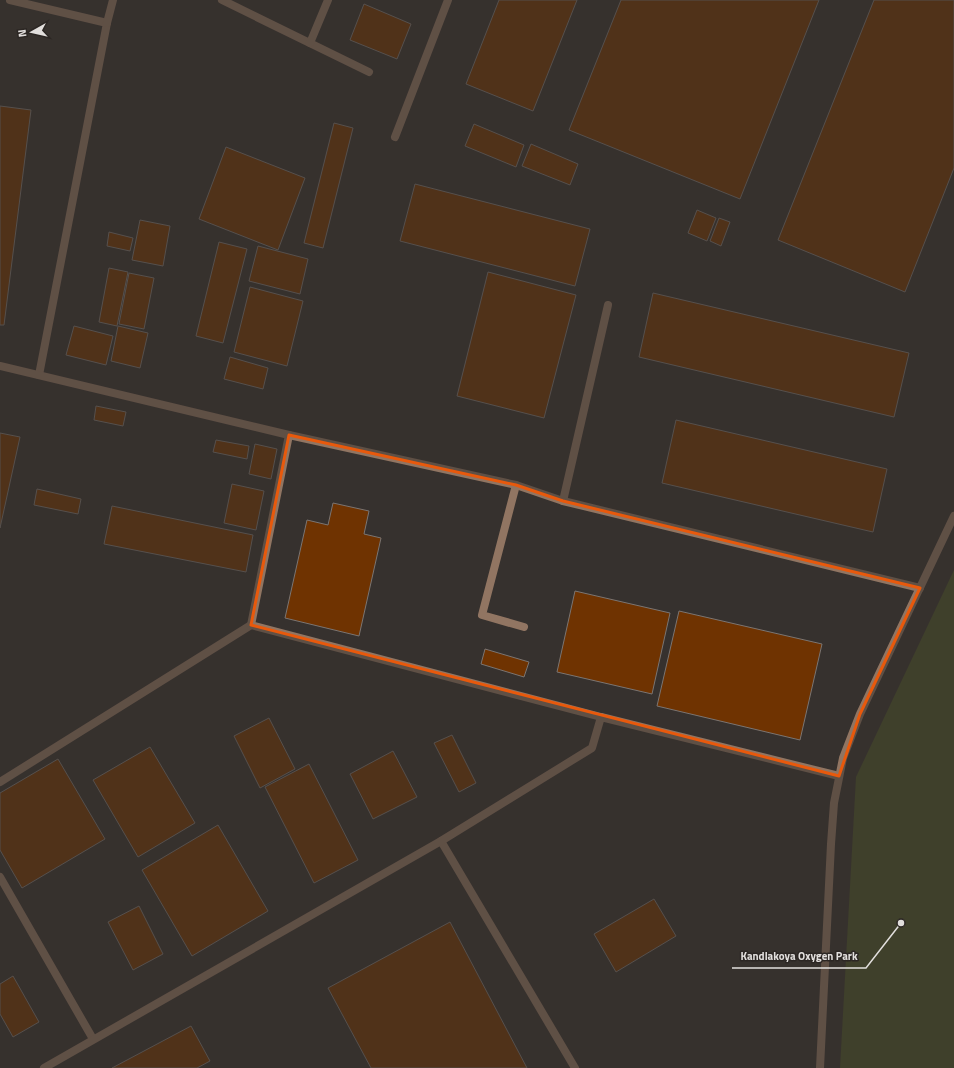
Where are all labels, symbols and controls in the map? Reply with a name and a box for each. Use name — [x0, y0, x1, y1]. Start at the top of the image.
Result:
north arrow — [12, 12, 52, 52]
text: N — [14, 29, 31, 38]
callout: Kandlakoya Oxygen Park — [732, 945, 866, 968]
text: Kandlakoya Oxygen Park — [740, 948, 858, 964]

